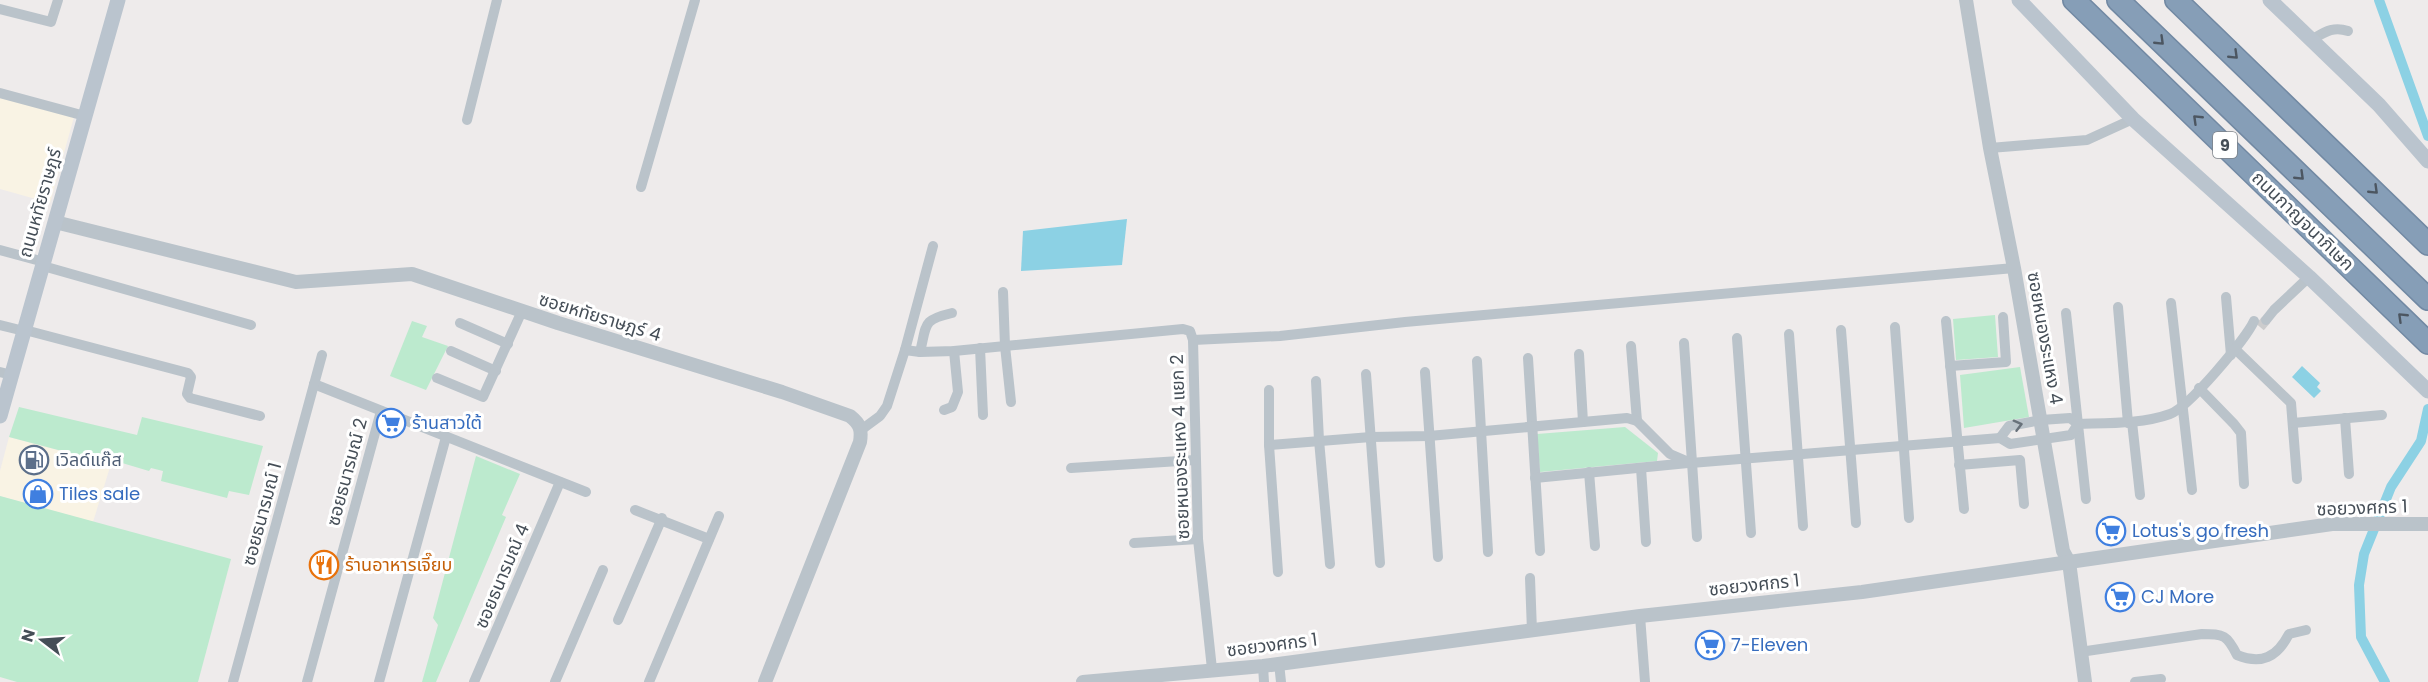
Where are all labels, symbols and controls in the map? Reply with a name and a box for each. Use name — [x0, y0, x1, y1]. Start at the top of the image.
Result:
one-way arrow — [2153, 33, 2164, 44]
one-way arrow — [2227, 48, 2237, 59]
one-way arrow — [2194, 115, 2204, 126]
road number: 9 — [2213, 132, 2237, 158]
street label: ถนนหทัยราษฎร์ — [12, 145, 67, 260]
street label: ถนนกาญจนาภิเษก — [2247, 165, 2360, 276]
one-way arrow — [2294, 169, 2304, 180]
one-way arrow — [2367, 183, 2378, 194]
street label: ซอยหนองระแหง 4 — [2022, 270, 2069, 406]
street label: ซอยหทัยราษฎร์ 4 — [536, 286, 664, 347]
one-way arrow — [2398, 313, 2409, 324]
street label: ซอยหนองระแหง 4 แยก 2 — [1164, 354, 1195, 540]
supermarket icon: ร้านสาวใต้ — [375, 407, 407, 439]
place label: ร้านสาวใต้ — [412, 410, 482, 435]
street label: ซอยธนารมณ์ 2 — [320, 415, 373, 528]
one-way arrow — [2012, 420, 2023, 432]
fuel station icon: เวิลด์แก๊ส — [18, 444, 50, 476]
place label: เวิลด์แก๊ส — [55, 447, 122, 472]
street label: ซอยธนารมณ์ 1 — [236, 459, 287, 568]
shop icon: Tiles sale — [22, 478, 54, 510]
place label: Tiles sale — [59, 481, 140, 506]
street label: ซอยวงศกร 1 — [2316, 493, 2408, 522]
supermarket icon: Lotus's go fresh — [2095, 515, 2127, 547]
place label: Lotus's go fresh — [2132, 518, 2269, 543]
street label: ซอยธนารมณ์ 4 — [468, 520, 535, 632]
restaurant icon: ร้านอาหารเจี๊ยบ — [308, 549, 340, 581]
place label: ร้านอาหารเจี๊ยบ — [345, 552, 452, 577]
street label: ซอยวงศกร 1 — [1707, 567, 1801, 602]
supermarket icon: CJ More — [2104, 581, 2136, 613]
place label: CJ More — [2141, 584, 2214, 609]
north arrow — [12, 610, 72, 670]
text: N — [15, 627, 41, 645]
street label: ซอยวงศกร 1 — [1225, 627, 1319, 662]
supermarket icon: 7-Eleven — [1694, 629, 1726, 661]
place label: 7-Eleven — [1731, 632, 1808, 657]

